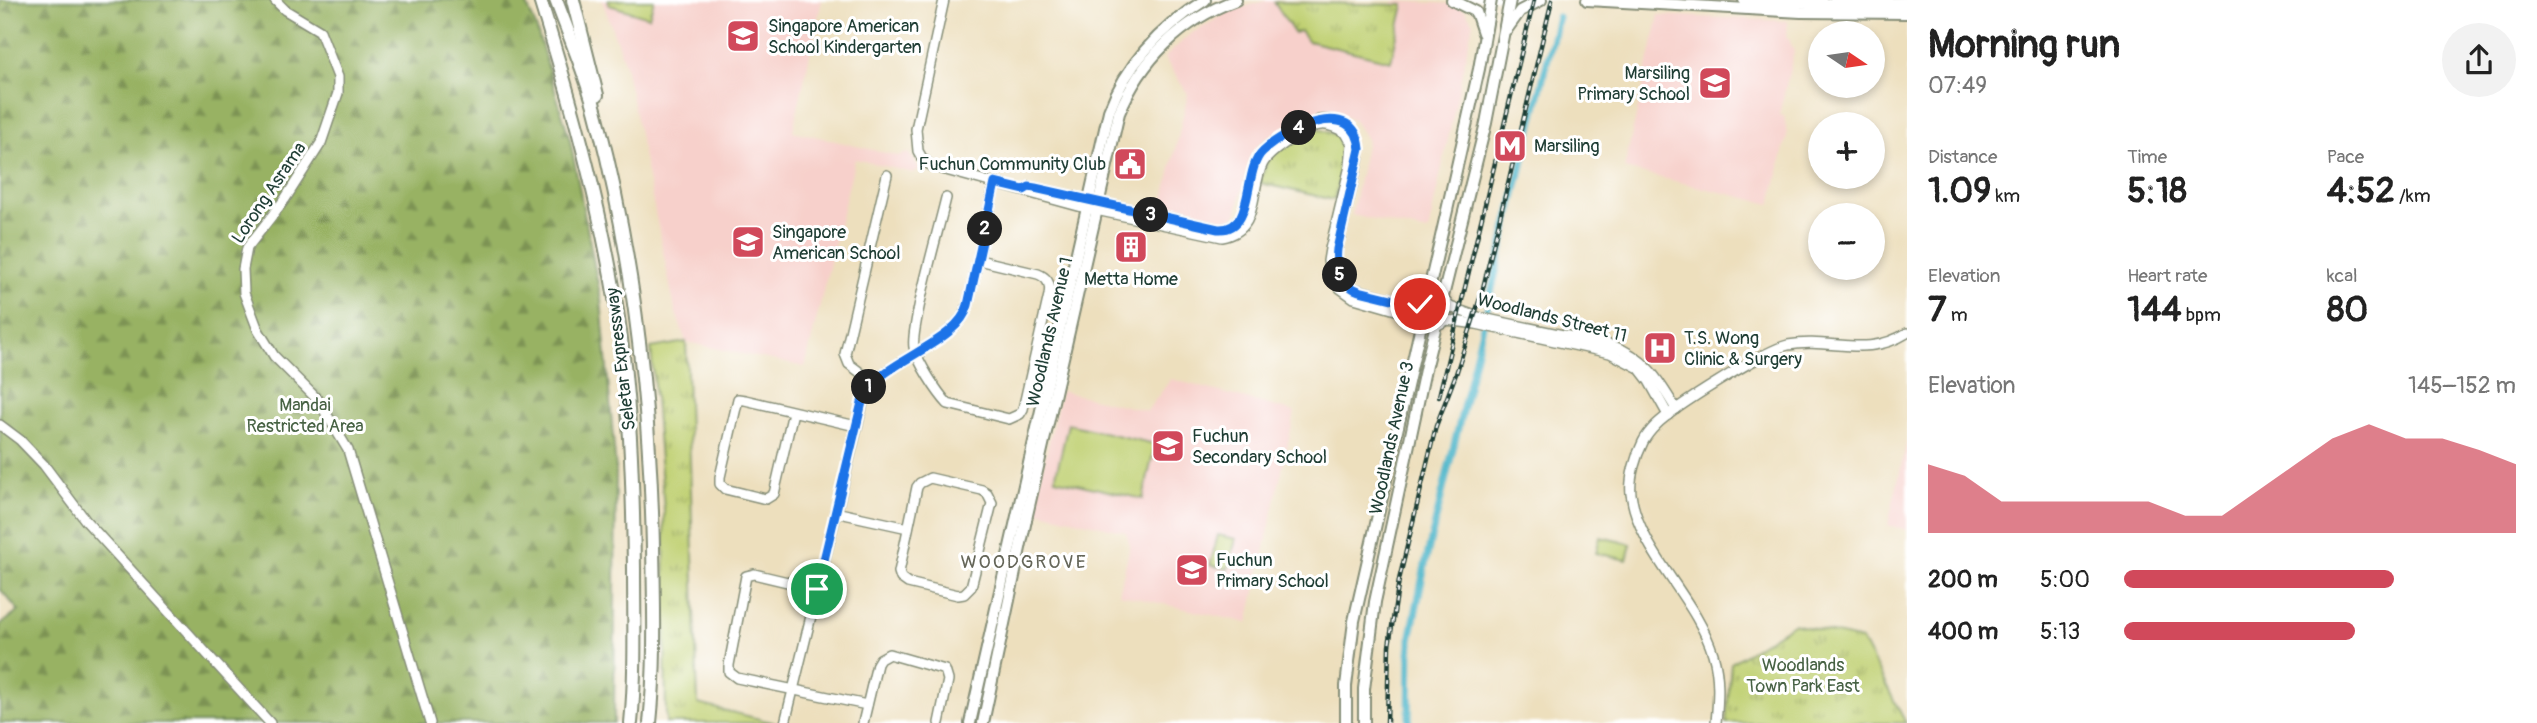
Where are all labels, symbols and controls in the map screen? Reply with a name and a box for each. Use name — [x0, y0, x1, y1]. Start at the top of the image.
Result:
place label: Singapore American School Kindergarten — [768, 15, 922, 59]
school or university icon: Singapore American School Kindergarten — [724, 17, 762, 55]
north arrow — [1808, 21, 1885, 98]
map controls — [1808, 21, 1885, 280]
text: Morning run — [1928, 21, 2120, 69]
button: share — [2442, 23, 2516, 97]
place label: Marsiling Primary School — [1577, 62, 1690, 106]
school or university icon: Marsiling Primary School — [1696, 64, 1734, 102]
text: 07:49 — [1928, 71, 1987, 100]
pin: 4 — [1282, 110, 1316, 146]
button: + — [1808, 112, 1885, 189]
text: 4 — [1293, 115, 1304, 139]
metro station icon: Marsiling — [1491, 127, 1529, 165]
place label: Marsiling — [1534, 135, 1600, 158]
street label: Lorong Asrama — [227, 138, 311, 248]
public building icon: Fuchun Community Club — [1111, 145, 1149, 183]
text: Distance — [1928, 145, 1997, 169]
text: Time — [2127, 145, 2167, 169]
text: Pace — [2327, 145, 2364, 169]
place label: Fuchun Community Club — [919, 153, 1106, 176]
text: 1.09 — [1928, 169, 1991, 213]
text: 5:18 — [2127, 169, 2187, 213]
text: 4:52 — [2327, 169, 2395, 213]
text: km — [1991, 184, 2020, 208]
text: /km — [2395, 184, 2431, 208]
pin: 3 — [1134, 198, 1168, 232]
text: 3 — [1145, 202, 1156, 226]
button: − — [1808, 203, 1885, 280]
pin: 2 — [968, 212, 1002, 246]
text: 2 — [979, 216, 990, 240]
place label: Singapore American School — [772, 221, 901, 265]
school or university icon: Singapore American School — [729, 223, 767, 261]
building icon: Metta Home — [1112, 228, 1150, 266]
street label: Woodlands Avenue 1 — [1022, 255, 1078, 409]
pin: 5 — [1322, 258, 1358, 292]
text: 5 — [1334, 262, 1345, 286]
text: Elevation — [1928, 264, 2000, 288]
text: Heart rate — [2127, 264, 2207, 288]
text: kcal — [2327, 264, 2358, 288]
place label: Metta Home — [1084, 268, 1178, 291]
pin — [1390, 274, 1450, 334]
icon: check — [1401, 285, 1439, 323]
street label: Seletar Expressway — [601, 286, 641, 432]
street label: Woodlands Street 11 — [1475, 288, 1629, 348]
text: 7 — [1928, 288, 1947, 332]
text: 144 — [2127, 288, 2182, 332]
text: 80 — [2327, 288, 2368, 332]
text: m — [1947, 303, 1968, 327]
text: bpm — [2182, 303, 2221, 327]
place label: T.S. Wong Clinic & Surgery — [1684, 327, 1802, 371]
hospital icon: T.S. Wong Clinic & Surgery — [1641, 329, 1679, 367]
street label: Woodlands Avenue 3 — [1365, 359, 1419, 517]
pin: 1 — [852, 370, 886, 404]
text: Elevation — [1928, 371, 2016, 400]
text: 145–152 m — [2408, 371, 2516, 400]
text: 1 — [865, 374, 872, 398]
park label: Mandai Restricted Area — [246, 394, 364, 438]
place label: Fuchun Secondary School — [1192, 425, 1327, 469]
school or university icon: Fuchun Secondary School — [1149, 427, 1187, 465]
place label: Fuchun Primary School — [1216, 549, 1329, 593]
district label: WOODGROVE — [960, 550, 1088, 574]
school or university icon: Fuchun Primary School — [1173, 551, 1211, 589]
pin — [787, 559, 847, 619]
text: 200 m — [1928, 565, 1998, 594]
text: 5:00 — [2040, 565, 2090, 594]
icon: arrive — [798, 570, 836, 608]
text: 400 m — [1928, 617, 1998, 646]
text: 5:13 — [2040, 617, 2080, 646]
park label: Woodlands Town Park East — [1746, 654, 1860, 698]

